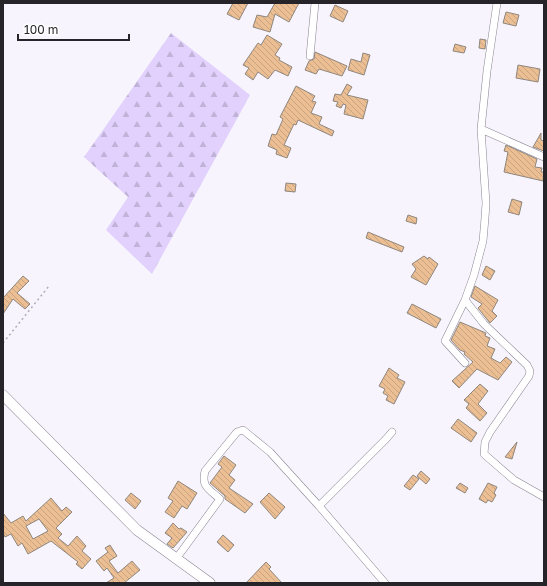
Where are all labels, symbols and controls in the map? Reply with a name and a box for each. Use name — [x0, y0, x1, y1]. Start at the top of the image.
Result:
scale bar — [18, 16, 129, 42]
text: 100 m — [24, 22, 58, 37]

